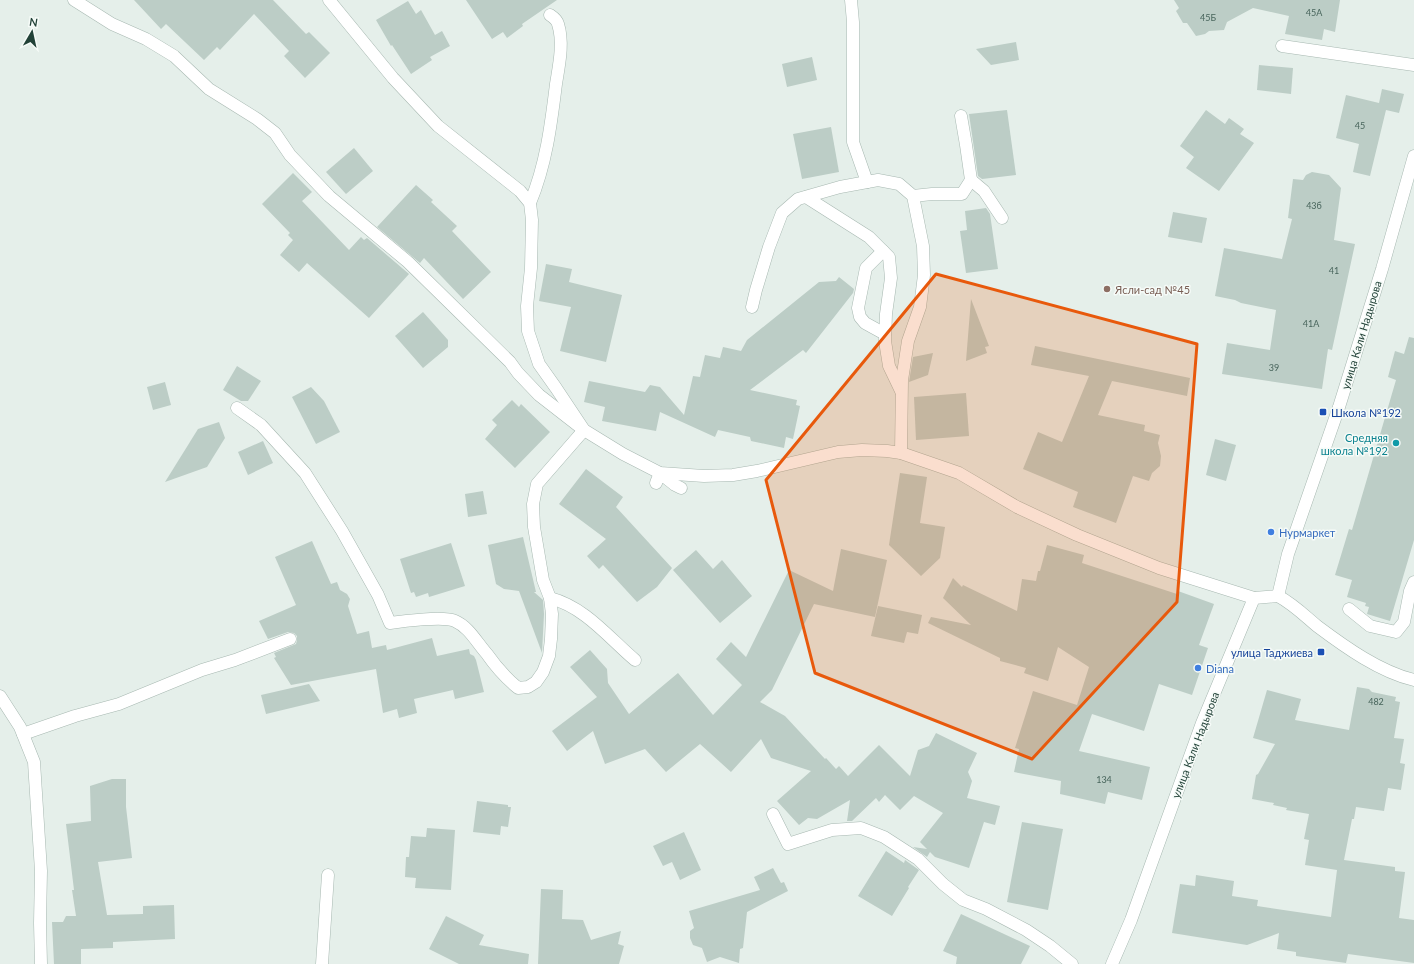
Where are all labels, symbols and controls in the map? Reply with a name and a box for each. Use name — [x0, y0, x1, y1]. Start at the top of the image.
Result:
house number: 45А — [1306, 7, 1323, 18]
north arrow — [12, 12, 52, 52]
house number: 45Б — [1200, 12, 1216, 23]
text: N — [28, 15, 39, 29]
house number: 45 — [1355, 120, 1365, 131]
house number: 43б — [1306, 200, 1322, 211]
house number: 41 — [1329, 265, 1339, 276]
street label: улица Кали Надырова — [1338, 279, 1384, 391]
place label: Ясли-сад №45 — [1114, 283, 1190, 296]
marker: Ясли-сад №45 — [1102, 284, 1112, 294]
house number: 41А — [1303, 318, 1320, 329]
house number: 39 — [1269, 362, 1279, 373]
place label: Школа №192 — [1331, 406, 1401, 419]
marker: Школа №192 — [1318, 407, 1328, 417]
place label: Средняя школа №192 — [1321, 431, 1388, 457]
marker: Средняя школа №192 — [1391, 438, 1401, 448]
place label: Нурмаркет — [1279, 526, 1336, 539]
marker: Нурмаркет — [1266, 527, 1276, 537]
place label: улица Таджиева — [1231, 646, 1313, 659]
marker: улица Таджиева — [1316, 647, 1326, 657]
place label: Diana — [1206, 662, 1234, 675]
marker: Diana — [1193, 663, 1203, 673]
street label: улица Кали Надырова — [1169, 690, 1221, 800]
house number: 482 — [1368, 696, 1384, 707]
house number: 134 — [1096, 774, 1112, 785]

